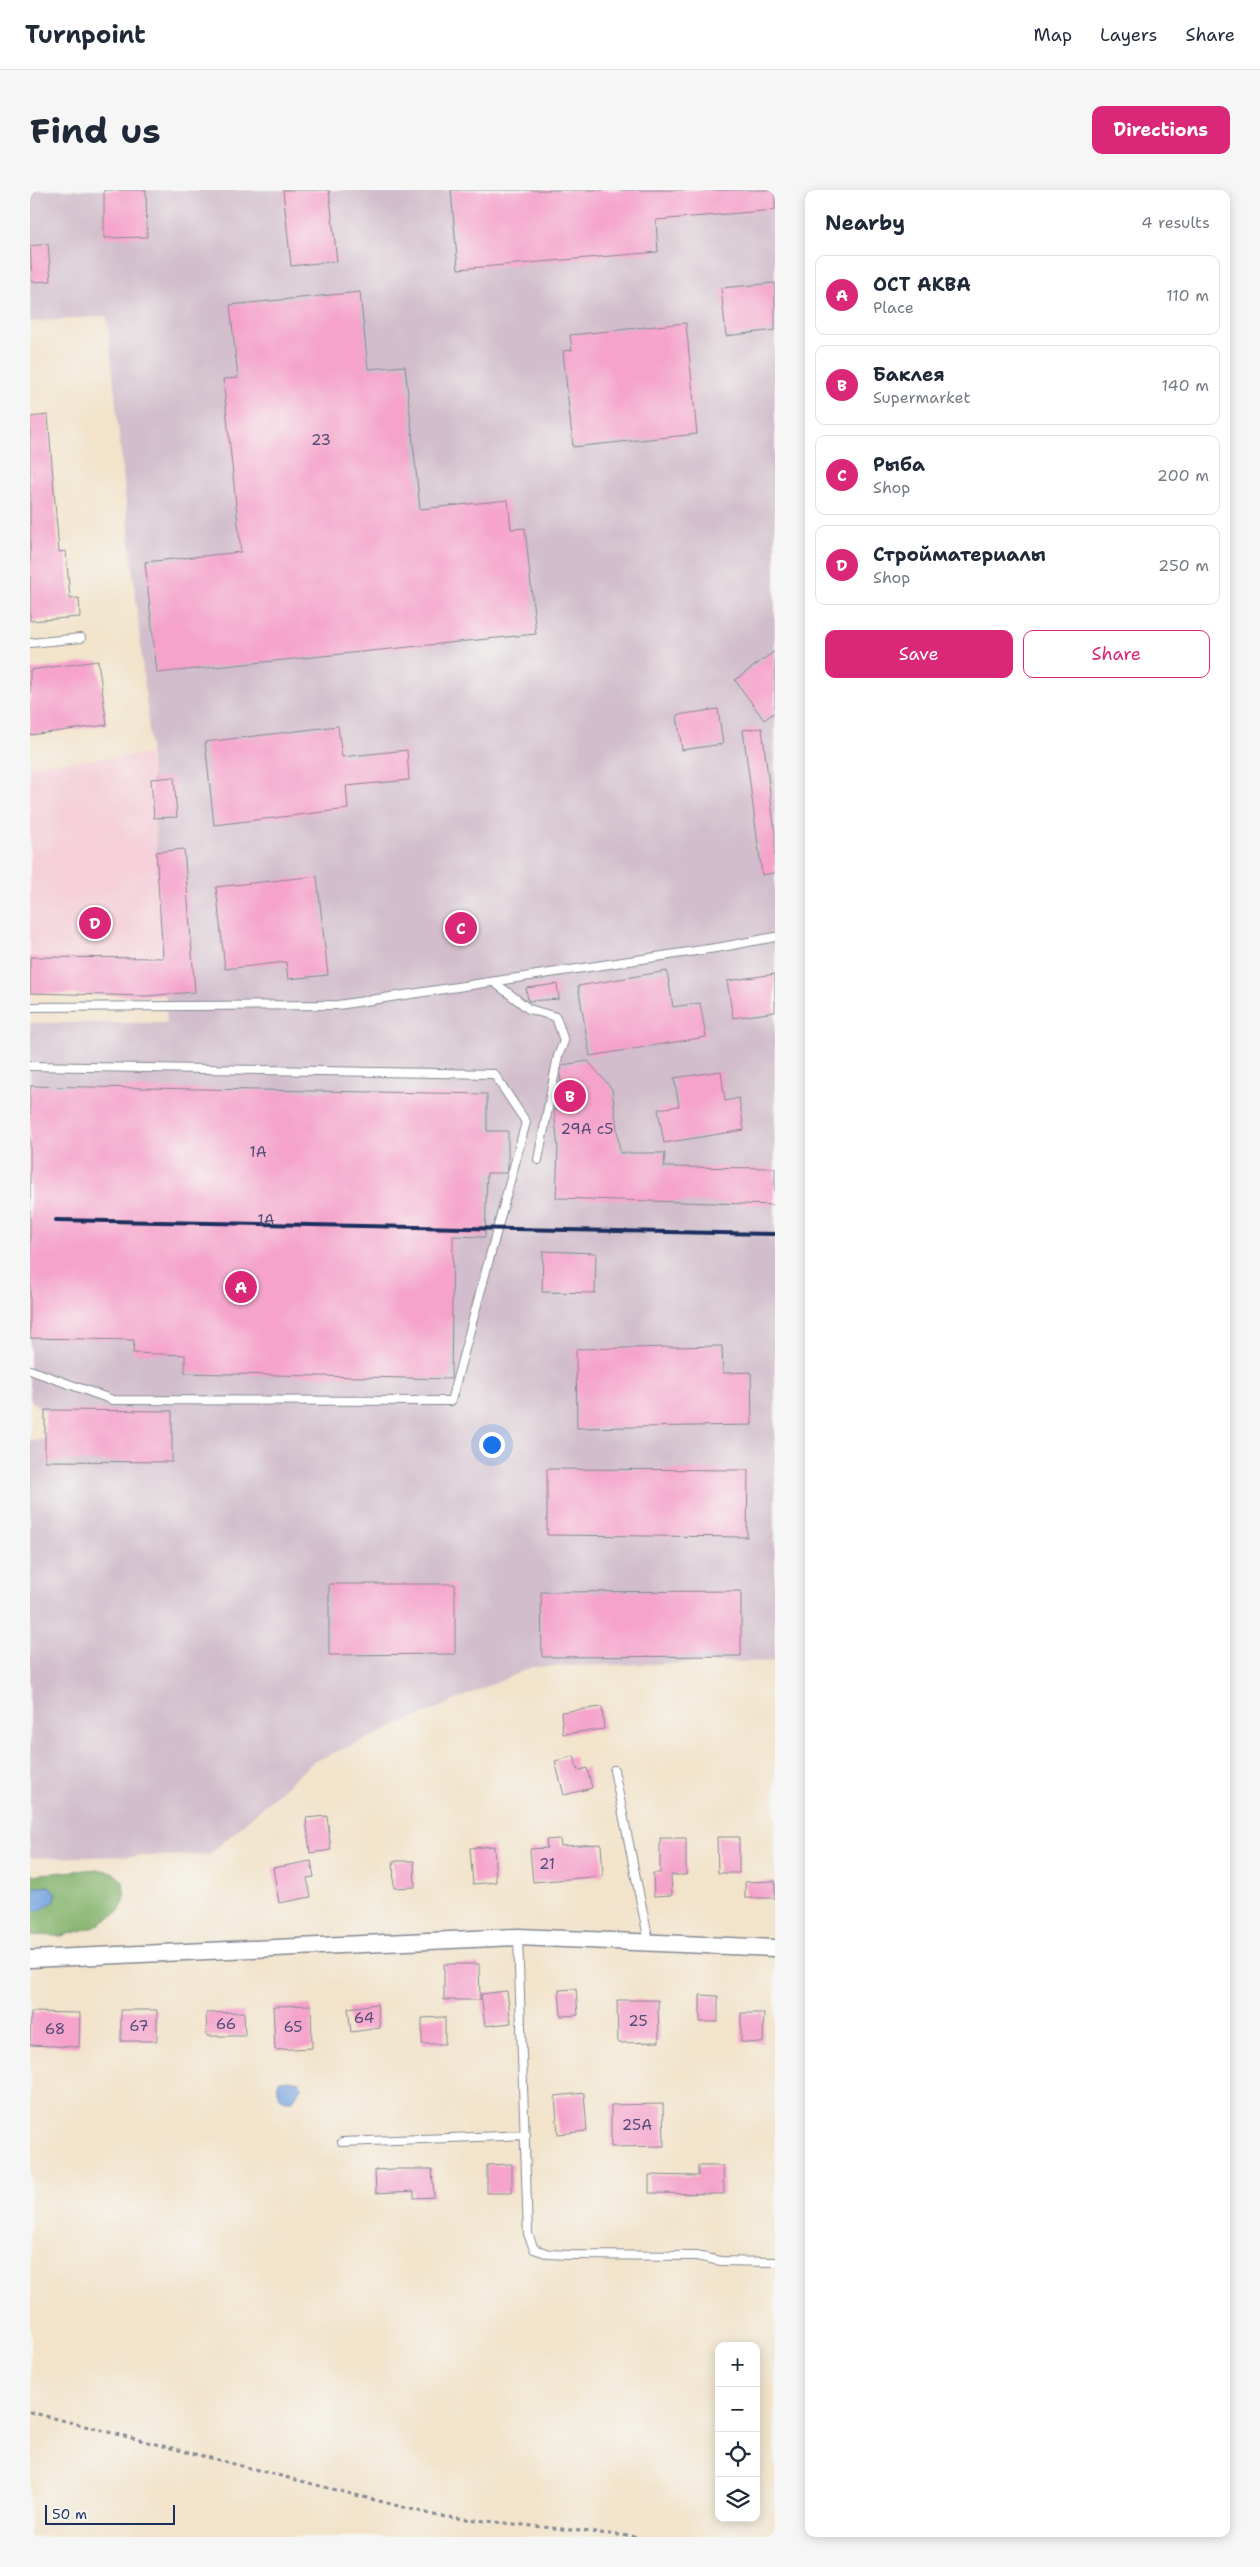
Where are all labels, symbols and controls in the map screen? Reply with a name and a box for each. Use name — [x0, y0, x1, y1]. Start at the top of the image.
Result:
text: Turnpoint — [25, 19, 146, 51]
text: Map — [1034, 23, 1072, 47]
text: Layers — [1100, 23, 1157, 47]
text: Share — [1185, 23, 1235, 47]
button: Directions — [1092, 106, 1230, 154]
text: Find us — [30, 107, 161, 154]
text: Nearby — [825, 209, 905, 237]
text: 4 results — [1141, 212, 1210, 233]
text: ОСТ АКВА — [873, 272, 971, 297]
text: A — [836, 285, 848, 306]
text: 110 m — [1166, 285, 1209, 306]
text: Place — [873, 297, 914, 318]
text: Баклея — [873, 362, 945, 387]
text: B — [837, 375, 847, 396]
text: 140 m — [1162, 375, 1209, 396]
text: Supermarket — [873, 387, 970, 408]
house number: 23 — [311, 430, 331, 450]
text: Рыба — [873, 452, 925, 477]
text: C — [837, 465, 847, 486]
text: 200 m — [1157, 465, 1209, 486]
text: Shop — [873, 477, 910, 498]
text: Стройматериалы — [873, 542, 1046, 567]
text: D — [836, 555, 848, 576]
text: 250 m — [1158, 555, 1209, 576]
text: Shop — [873, 567, 910, 588]
button: Save — [825, 630, 1013, 678]
button: Share — [1023, 630, 1210, 678]
pin: D — [79, 904, 111, 942]
pin: C — [445, 909, 477, 947]
pin: B — [554, 1077, 586, 1115]
house number: 29А с5 — [561, 1119, 613, 1139]
house number: 1А — [249, 1142, 267, 1162]
house number: 1А — [257, 1210, 275, 1230]
pin: A — [225, 1268, 257, 1306]
your location — [479, 1432, 505, 1458]
house number: 21 — [539, 1854, 555, 1874]
house number: 64 — [354, 2008, 374, 2028]
house number: 25 — [628, 2011, 648, 2031]
house number: 66 — [216, 2014, 236, 2034]
house number: 67 — [129, 2016, 149, 2036]
house number: 65 — [283, 2017, 303, 2037]
house number: 68 — [45, 2019, 65, 2039]
house number: 25А — [622, 2115, 652, 2135]
map controls — [715, 2342, 760, 2522]
button: + — [715, 2342, 760, 2387]
button: − — [715, 2387, 760, 2432]
button: locate — [715, 2432, 760, 2477]
button: layers — [715, 2477, 760, 2522]
scale bar — [45, 2502, 175, 2525]
text: 50 m — [52, 2505, 87, 2523]

